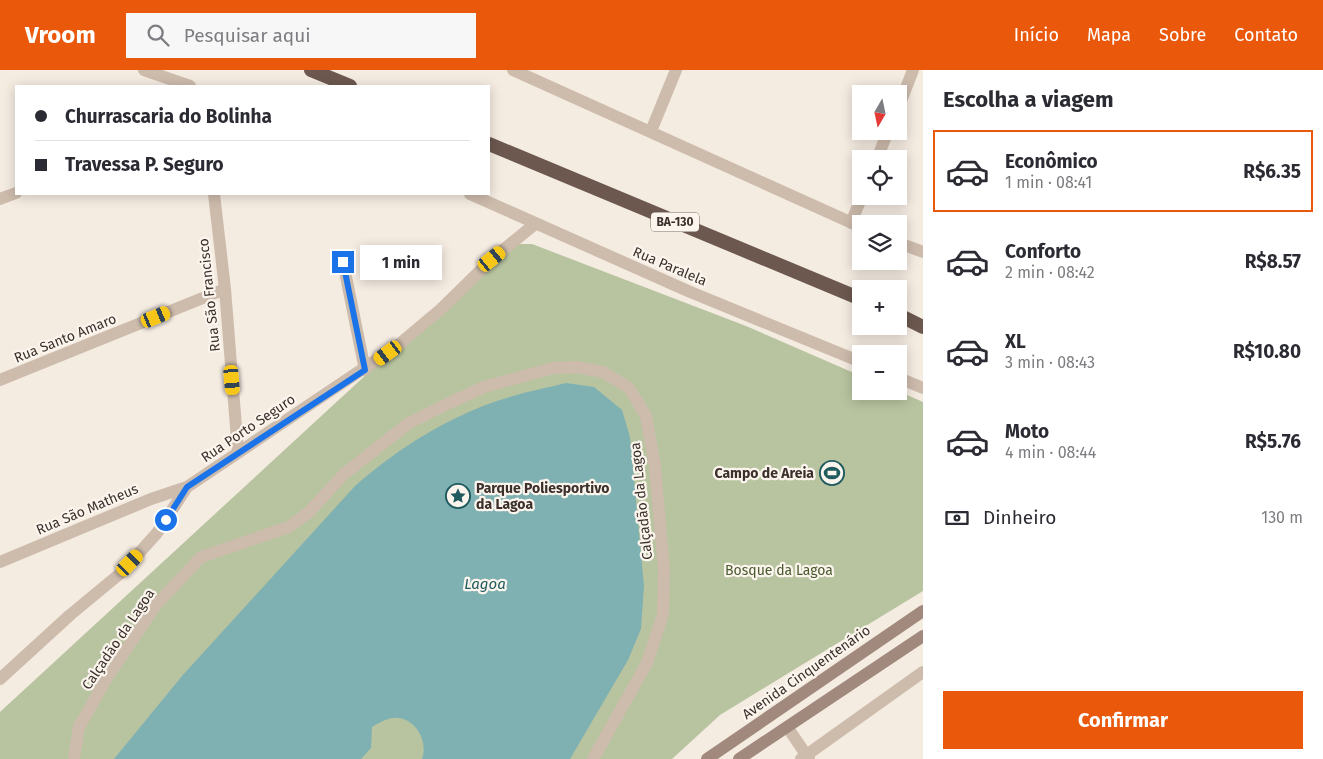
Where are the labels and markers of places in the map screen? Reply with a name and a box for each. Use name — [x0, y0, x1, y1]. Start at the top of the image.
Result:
sports icon: Campo de Areia — [819, 460, 845, 486]
place label: Campo de Areia — [714, 465, 814, 482]
place label: Parque Poliesportivo da Lagoa — [476, 480, 610, 513]
place icon: Parque Poliesportivo da Lagoa — [445, 483, 471, 509]

